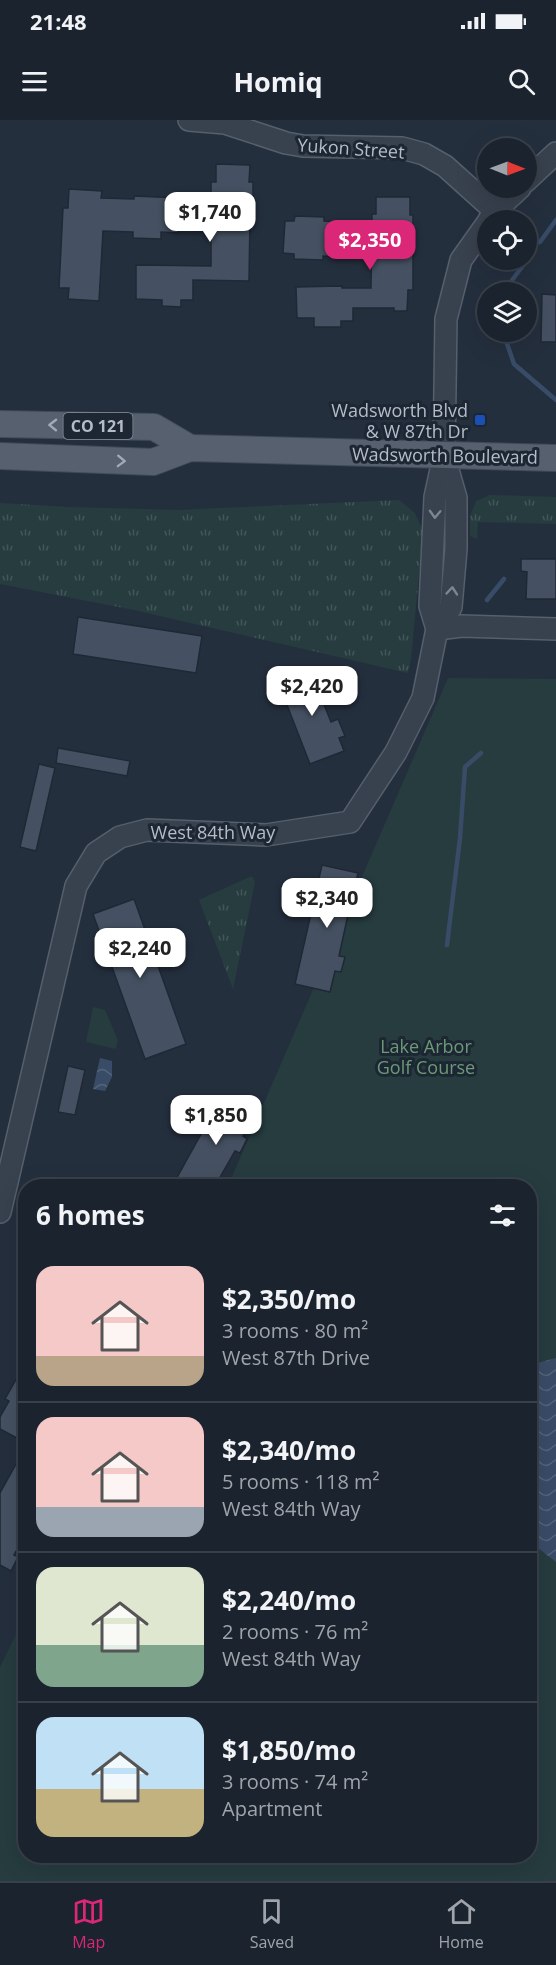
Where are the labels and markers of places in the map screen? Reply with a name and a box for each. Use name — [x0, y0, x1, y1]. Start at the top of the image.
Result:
pin: $1,740 — [161, 192, 259, 243]
pin: $2,350 — [321, 220, 419, 271]
place label: Wadsworth Blvd & W 87th Dr — [331, 398, 469, 443]
marker: Wadsworth Blvd & W 87th Dr — [473, 413, 487, 427]
pin: $2,420 — [263, 666, 361, 717]
pin: $2,340 — [278, 878, 376, 929]
pin: $2,240 — [91, 928, 189, 979]
pin: $1,850 — [167, 1095, 265, 1146]

